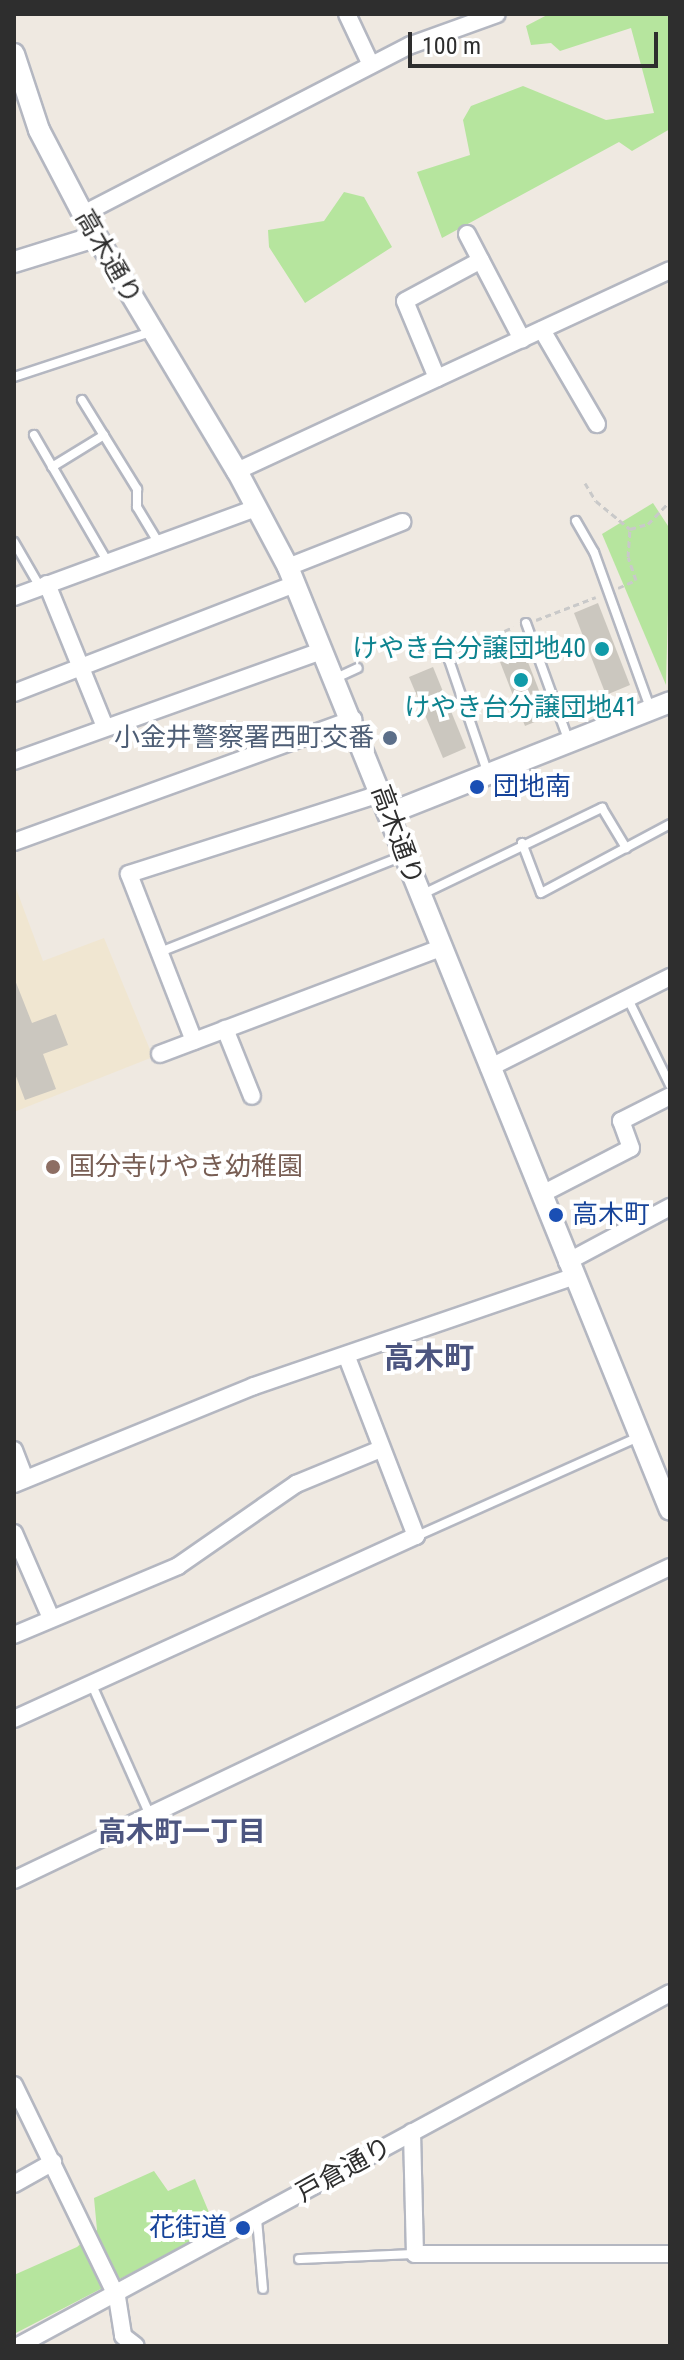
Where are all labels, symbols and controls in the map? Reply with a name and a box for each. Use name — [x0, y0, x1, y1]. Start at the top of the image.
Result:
scale bar — [412, 16, 662, 66]
text: 100 m — [422, 32, 481, 60]
street label: 高木通り — [68, 204, 148, 310]
place label: けやき台分譲団地40 — [352, 633, 586, 665]
marker: けやき台分譲団地40 — [593, 640, 611, 658]
marker: けやき台分譲団地41 — [512, 671, 530, 689]
place label: けやき台分譲団地41 — [404, 692, 638, 724]
place label: 小金井警察署西町交番 — [114, 722, 374, 754]
marker: 小金井警察署西町交番 — [381, 729, 399, 747]
place label: 団地南 — [493, 771, 571, 803]
marker: 団地南 — [468, 778, 486, 796]
street label: 高木通り — [365, 781, 429, 889]
place label: 国分寺けやき幼稚園 — [69, 1151, 303, 1183]
marker: 国分寺けやき幼稚園 — [44, 1158, 62, 1176]
place label: 高木町 — [572, 1199, 650, 1231]
marker: 高木町 — [547, 1206, 565, 1224]
district label: 高木町 — [384, 1340, 474, 1376]
district label: 高木町一丁目 — [98, 1815, 266, 1849]
street label: 戸倉通り — [291, 2131, 397, 2209]
place label: 花街道 — [149, 2212, 227, 2244]
marker: 花街道 — [234, 2219, 252, 2237]

